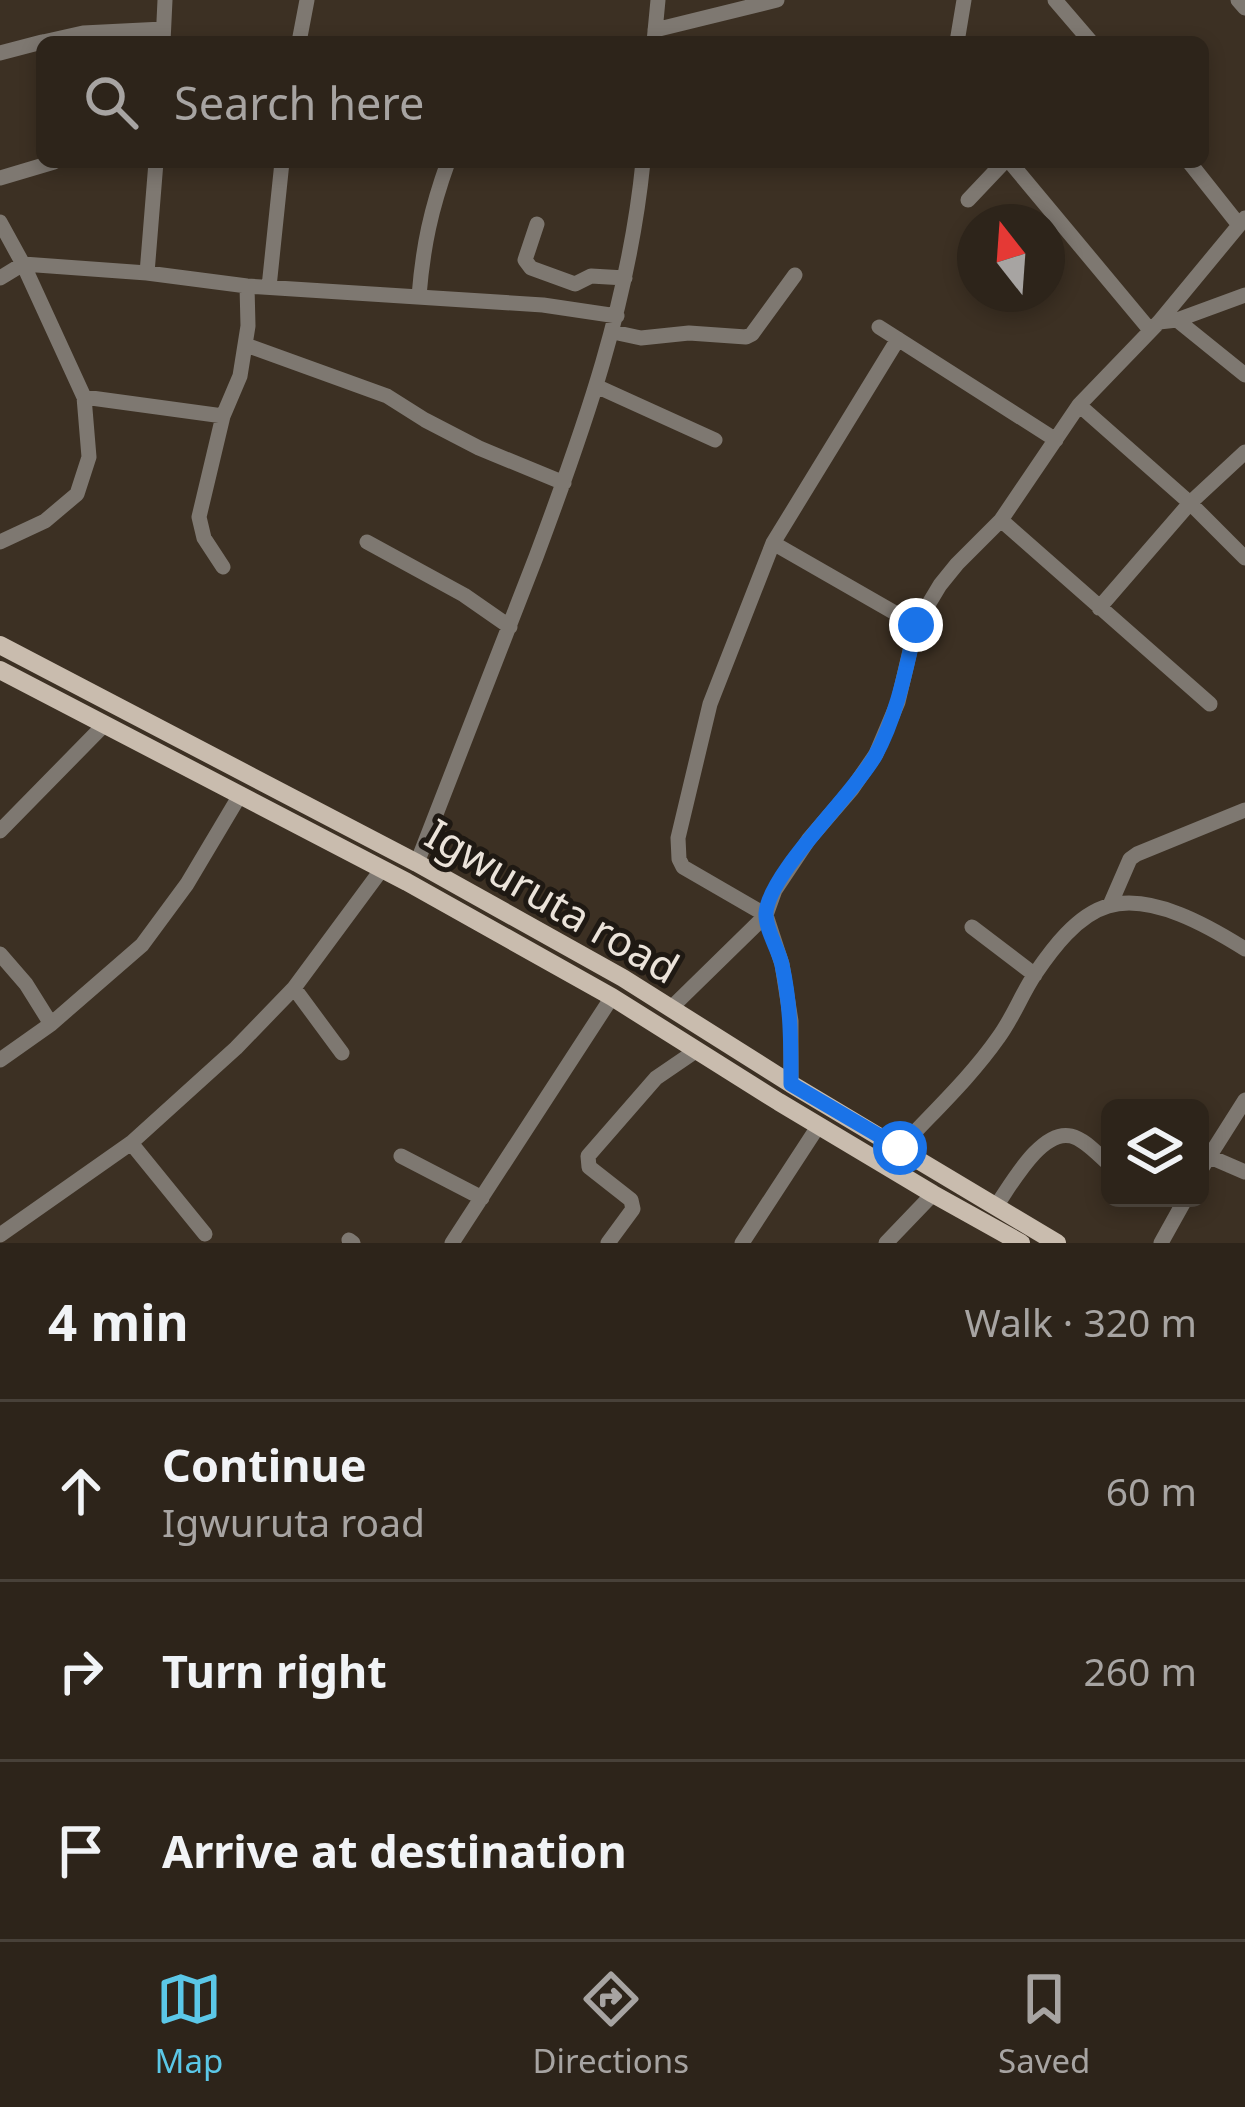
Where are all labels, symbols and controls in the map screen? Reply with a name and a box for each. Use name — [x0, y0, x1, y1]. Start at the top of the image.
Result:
search box — [36, 36, 1209, 168]
icon: search — [78, 69, 144, 135]
text: Search here — [174, 72, 424, 133]
north arrow — [957, 204, 1065, 312]
route end — [889, 598, 943, 652]
street label: Igwuruta road — [416, 804, 690, 996]
map controls — [1101, 1099, 1209, 1207]
button: layers — [1101, 1099, 1209, 1207]
route start — [873, 1121, 927, 1175]
text: 4 min — [48, 1286, 189, 1356]
text: Walk · 320 m — [964, 1295, 1197, 1348]
text: Continue — [162, 1434, 367, 1495]
icon: ahead — [48, 1458, 114, 1524]
text: 60 m — [1106, 1464, 1197, 1517]
text: Igwuruta road — [162, 1495, 425, 1548]
icon: right — [48, 1638, 114, 1704]
text: Turn right — [162, 1640, 387, 1701]
text: 260 m — [1083, 1644, 1197, 1697]
icon: arrive — [48, 1818, 114, 1884]
text: Arrive at destination — [162, 1820, 627, 1881]
tab: Map — [155, 1966, 223, 2083]
tab: Directions — [532, 1966, 689, 2083]
tab: Saved — [998, 1966, 1090, 2083]

